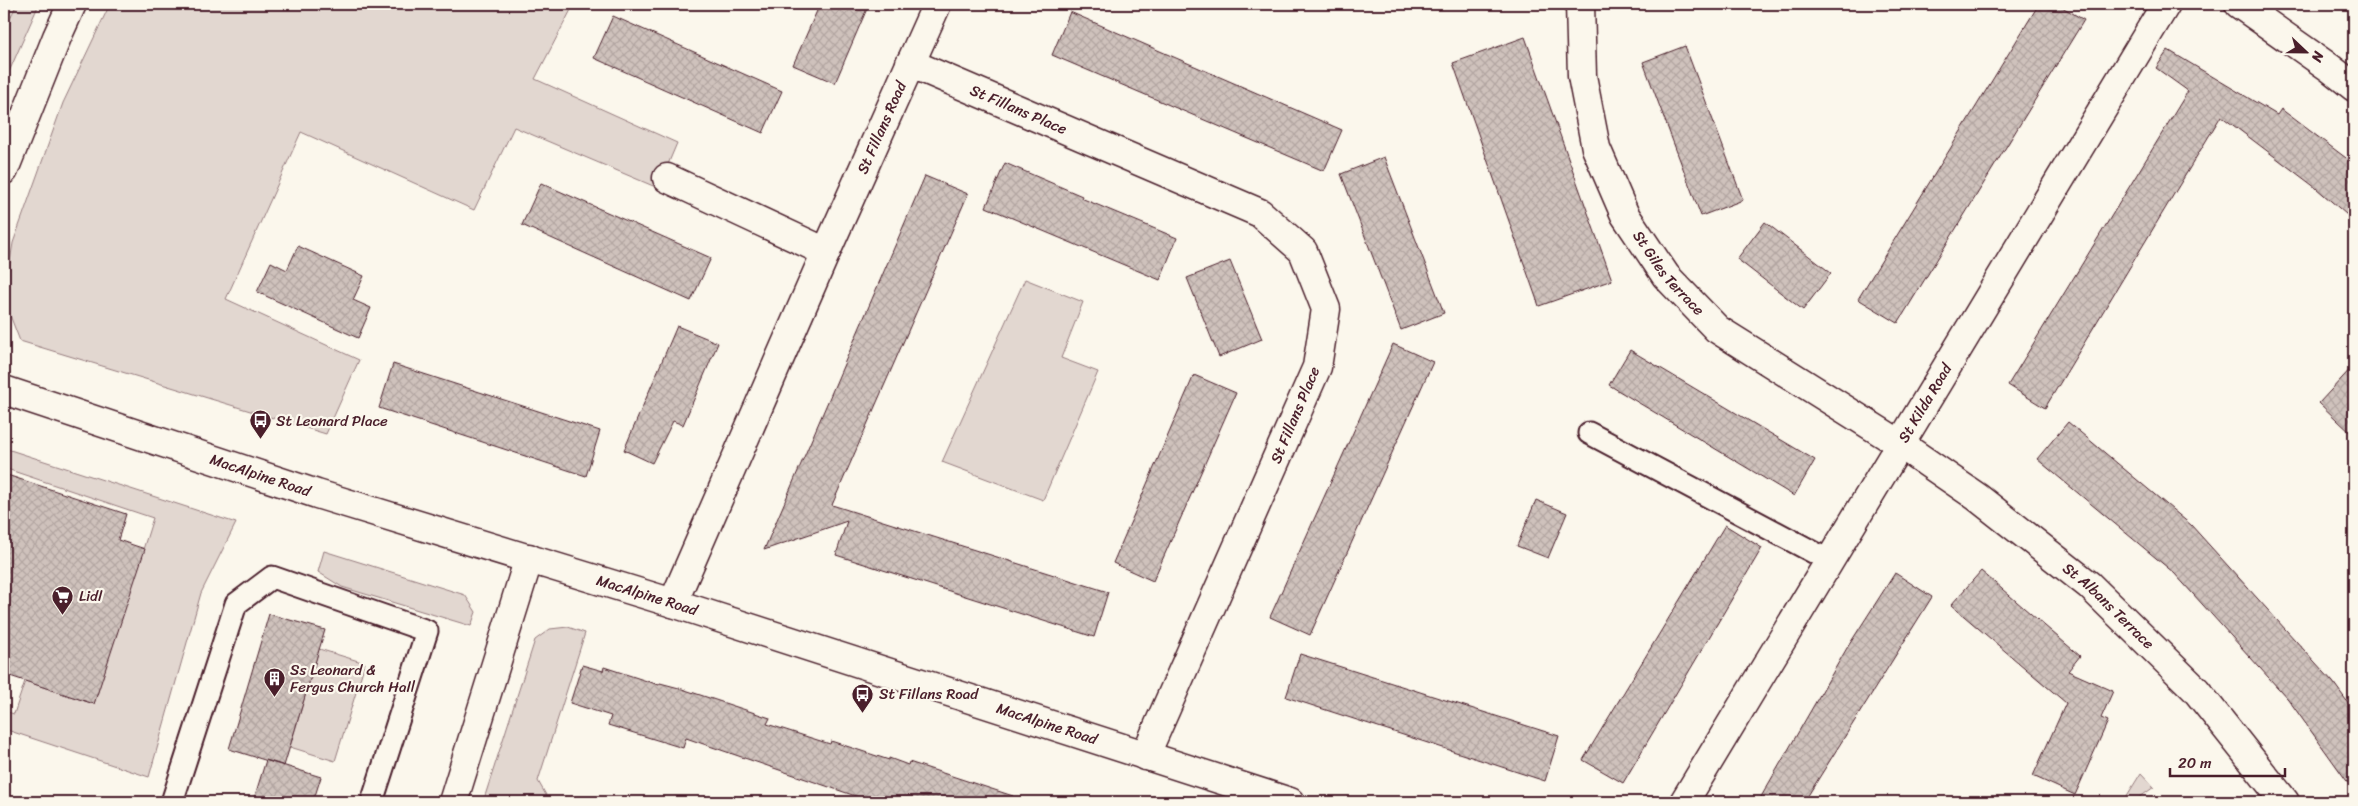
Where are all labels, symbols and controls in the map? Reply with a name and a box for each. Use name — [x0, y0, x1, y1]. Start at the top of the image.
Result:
north arrow — [2280, 28, 2330, 78]
text: N — [2304, 47, 2331, 66]
street label: St Fillans Road — [849, 76, 914, 178]
street label: St Fillans Place — [966, 77, 1071, 142]
street label: St Giles Terrace — [1626, 225, 1711, 322]
street label: St Kilda Road — [1891, 358, 1960, 448]
street label: St Fillans Place — [1263, 362, 1327, 468]
place label: St Leonard Place — [276, 408, 388, 434]
bus stop icon: St Leonard Place — [248, 409, 272, 440]
street label: MacAlpine Road — [206, 446, 315, 504]
street label: St Albans Terrace — [2057, 556, 2161, 656]
street label: MacAlpine Road — [593, 567, 702, 623]
place label: Lidl — [79, 583, 103, 609]
supermarket icon: Lidl — [51, 584, 75, 615]
place label: Ss Leonard & Fergus Church Hall — [290, 657, 416, 700]
building icon: Ss Leonard & Fergus Church Hall — [262, 667, 286, 698]
place label: St Fillans Road — [879, 681, 979, 707]
bus stop icon: St Fillans Road — [851, 682, 875, 713]
street label: MacAlpine Road — [993, 695, 1102, 752]
scale bar — [2170, 746, 2286, 778]
text: 20 m — [2178, 750, 2212, 776]

